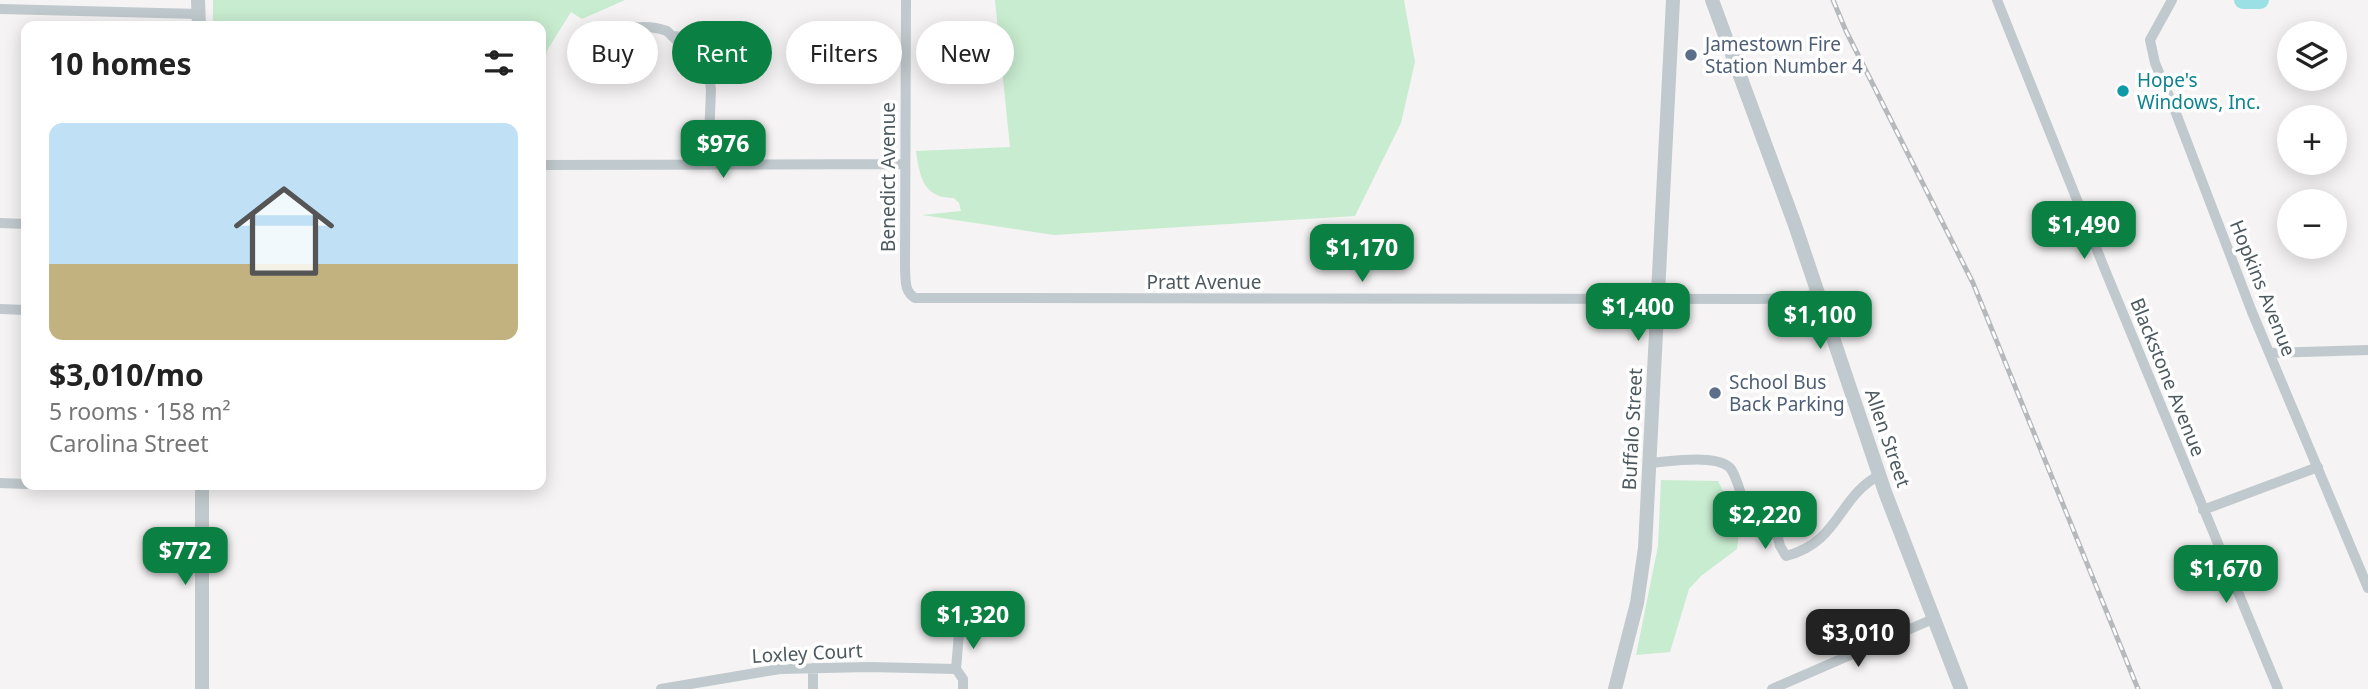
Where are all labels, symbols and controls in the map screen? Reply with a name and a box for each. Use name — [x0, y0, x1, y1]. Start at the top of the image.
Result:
chip: Buy — [567, 21, 658, 84]
chip: Rent — [672, 21, 772, 84]
chip: Filters — [786, 21, 902, 84]
chip: New — [916, 21, 1014, 84]
map controls — [2277, 21, 2347, 259]
button: layers — [2277, 21, 2347, 91]
place label: Jamestown Fire Station Number 4 — [1703, 31, 1863, 79]
text: 10 homes — [49, 43, 192, 84]
icon: filters — [480, 44, 518, 82]
marker: Jamestown Fire Station Number 4 — [1683, 47, 1699, 63]
place label: Hope's Windows, Inc. — [2137, 67, 2261, 115]
marker: Hope's Windows, Inc. — [2115, 83, 2131, 99]
street label: Benedict Avenue — [875, 102, 901, 252]
button: + — [2277, 105, 2347, 175]
pin: $976 — [682, 120, 764, 180]
text: $976 — [697, 127, 749, 159]
icon: home — [221, 168, 347, 294]
button: − — [2277, 189, 2347, 259]
pin: $1,490 — [2027, 202, 2141, 261]
text: $1,490 — [2048, 208, 2120, 240]
street label: Hopkins Avenue — [2224, 216, 2302, 360]
pin: $1,170 — [1305, 224, 1419, 284]
text: $1,170 — [1326, 231, 1398, 263]
street label: Pratt Avenue — [1147, 269, 1262, 295]
pin: $1,400 — [1581, 284, 1695, 343]
text: $1,400 — [1602, 290, 1674, 322]
pin: $1,100 — [1763, 292, 1877, 351]
street label: Blackstone Avenue — [2124, 294, 2212, 460]
text: $1,100 — [1784, 298, 1856, 330]
text: $3,010/mo — [49, 354, 204, 395]
street label: Buffalo Street — [1616, 367, 1648, 491]
place label: School Bus Back Parking — [1729, 369, 1845, 417]
marker: School Bus Back Parking — [1707, 385, 1723, 401]
street label: Allen Street — [1859, 385, 1917, 491]
text: 5 rooms · 158 m² — [49, 395, 231, 427]
text: Carolina Street — [49, 427, 209, 459]
pin: $2,220 — [1708, 491, 1822, 551]
text: $2,220 — [1729, 498, 1801, 530]
pin: $772 — [144, 528, 226, 587]
text: $772 — [159, 534, 211, 566]
pin: $1,670 — [2169, 546, 2283, 605]
text: $1,670 — [2190, 552, 2262, 584]
pin: $1,320 — [916, 592, 1030, 651]
text: $1,320 — [937, 598, 1009, 630]
pin: $3,010 — [1801, 610, 1915, 669]
text: $3,010 — [1822, 616, 1894, 648]
street label: Loxley Court — [751, 637, 863, 669]

